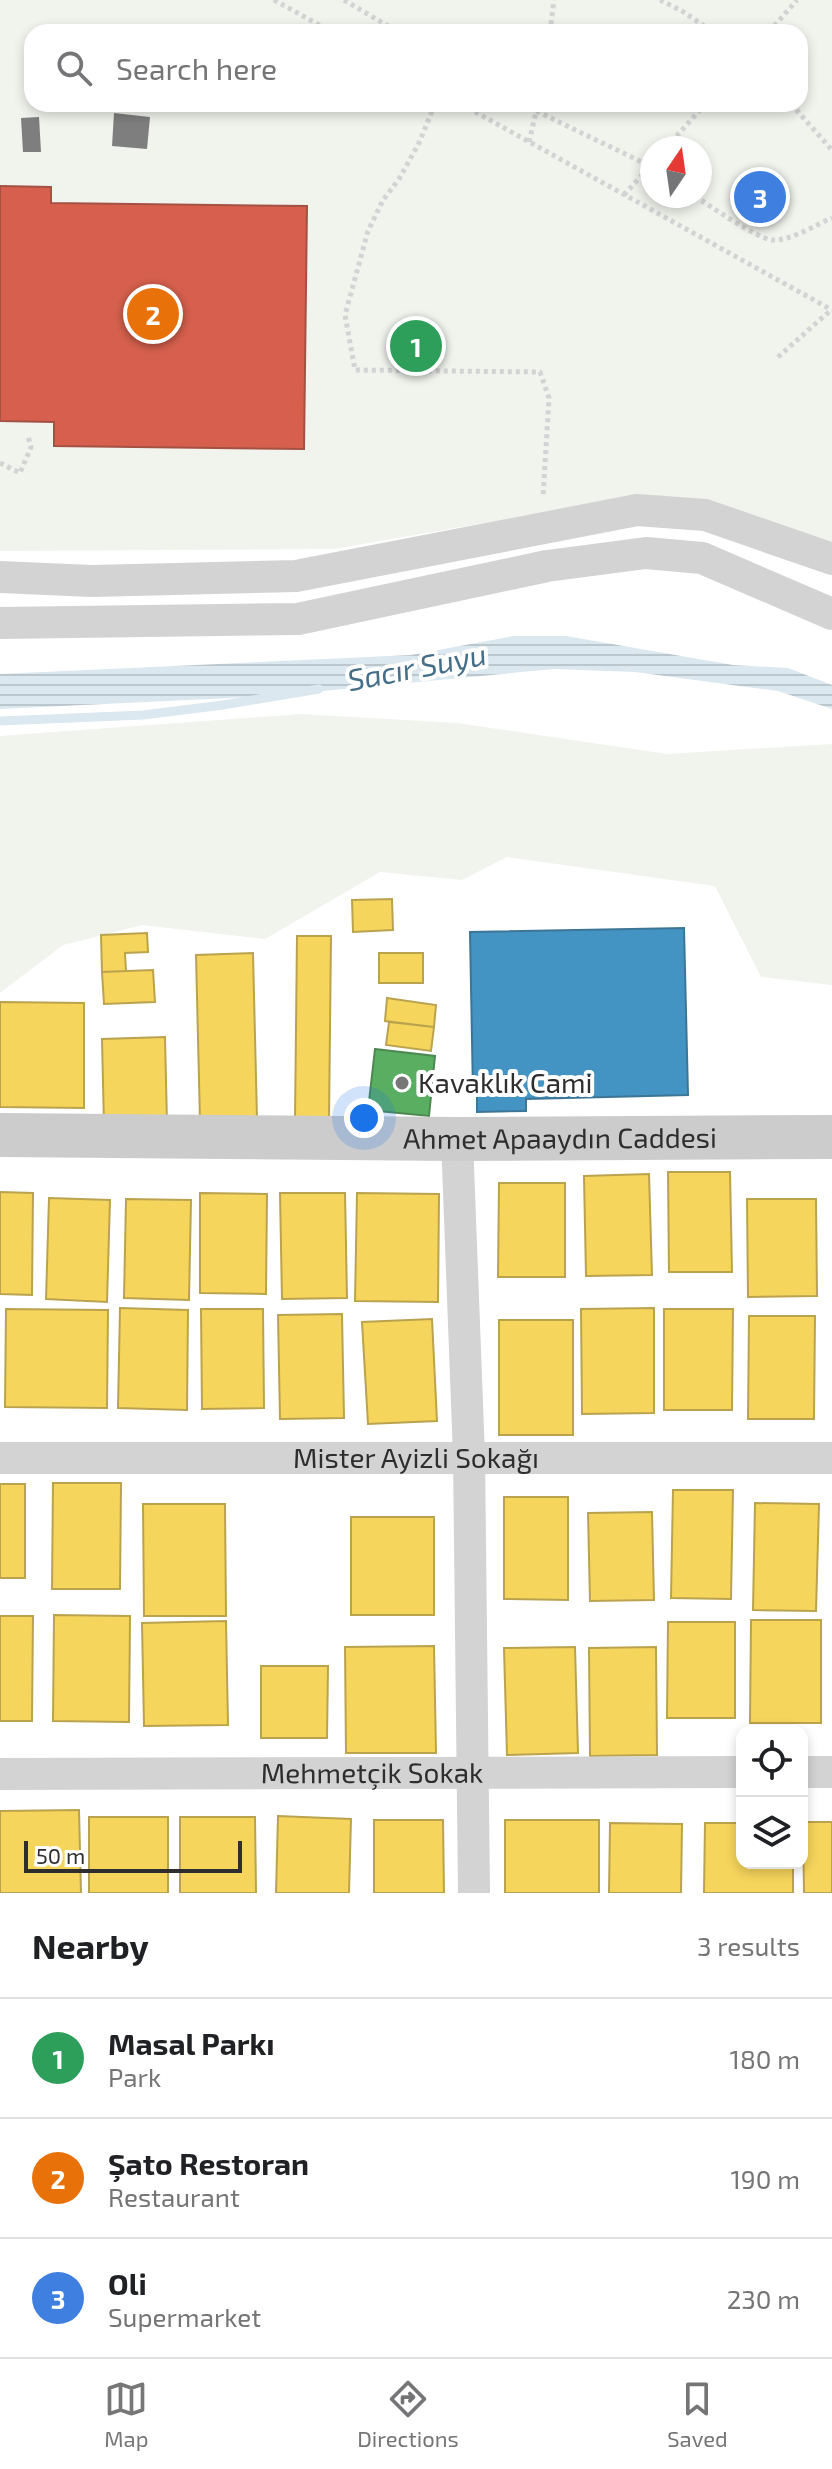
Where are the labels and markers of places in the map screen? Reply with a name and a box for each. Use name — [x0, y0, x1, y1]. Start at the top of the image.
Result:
pin: 3 — [734, 167, 786, 227]
pin: 2 — [127, 284, 179, 344]
pin: 1 — [390, 316, 442, 376]
place label: Kavaklık Cami — [418, 1065, 593, 1099]
marker: Kavaklık Cami — [393, 1074, 411, 1092]

